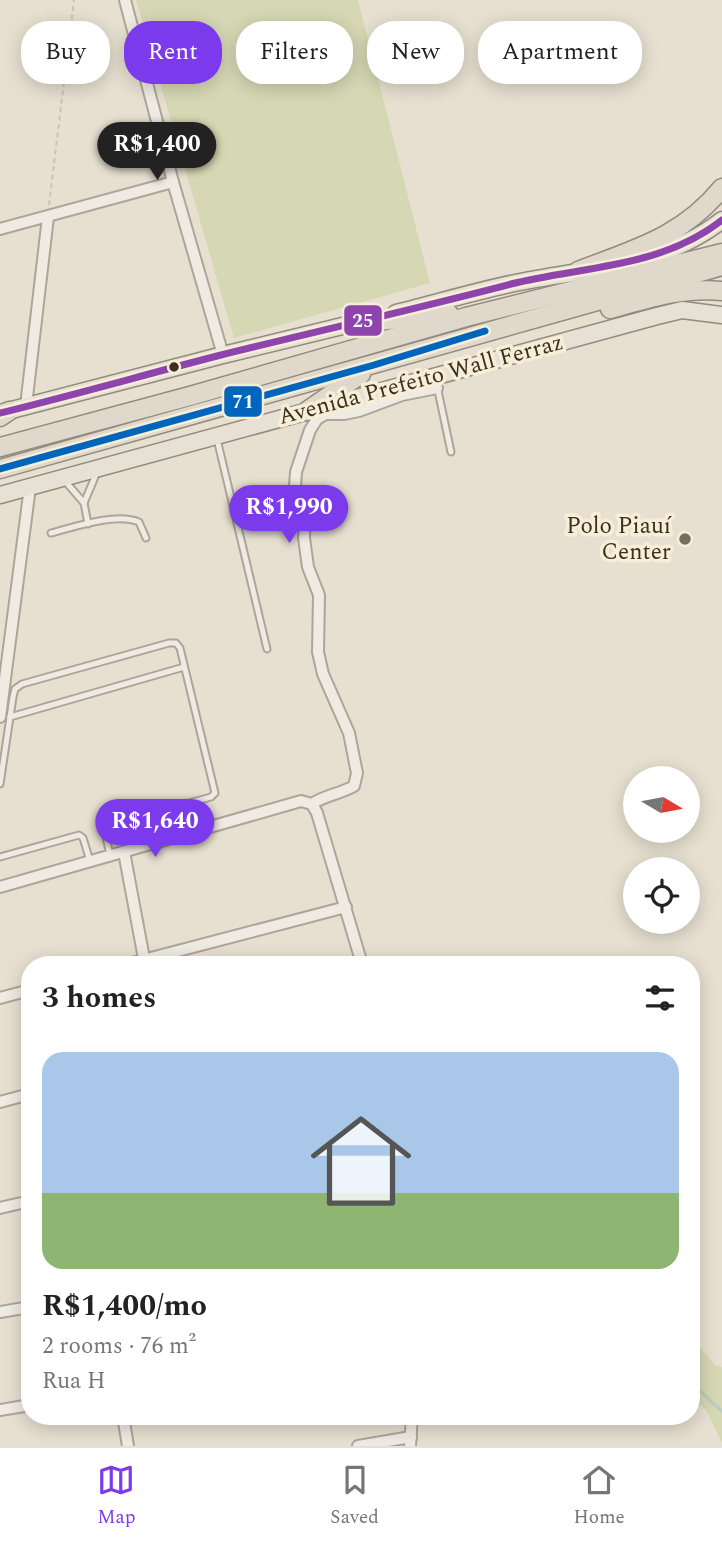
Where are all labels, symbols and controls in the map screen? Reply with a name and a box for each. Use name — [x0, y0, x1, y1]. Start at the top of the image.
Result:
chip: Buy — [21, 21, 110, 84]
chip: Rent — [124, 21, 222, 84]
chip: Filters — [236, 21, 353, 84]
chip: New — [367, 21, 464, 84]
chip: Apartment — [478, 21, 642, 84]
pin: R$1,400 — [92, 122, 222, 182]
text: R$1,400 — [113, 127, 201, 162]
line badge: 25 — [343, 304, 383, 337]
text: 25 — [352, 307, 374, 336]
street label: Avenida Prefeito Wall Ferraz — [275, 325, 567, 435]
unlabelled marker — [167, 360, 181, 374]
line badge: 71 — [223, 385, 263, 418]
text: 71 — [232, 388, 254, 417]
pin: R$1,990 — [224, 486, 354, 545]
text: R$1,990 — [245, 490, 333, 525]
place label: Polo Piauí Center — [566, 509, 673, 570]
marker: Polo Piauí Center — [677, 531, 693, 547]
north arrow — [623, 766, 700, 844]
map controls — [623, 766, 700, 934]
pin: R$1,640 — [90, 800, 220, 859]
text: R$1,640 — [111, 804, 199, 839]
button: locate — [623, 857, 700, 934]
text: 3 homes — [42, 975, 156, 1021]
icon: filters — [641, 979, 679, 1017]
icon: home — [298, 1098, 424, 1224]
text: R$1,400/mo — [42, 1283, 207, 1329]
text: 2 rooms · 76 m² — [42, 1329, 196, 1364]
text: Rua H — [42, 1364, 106, 1399]
tab: Map — [97, 1461, 136, 1532]
tab: Saved — [330, 1461, 379, 1532]
tab: Home — [573, 1461, 625, 1532]

